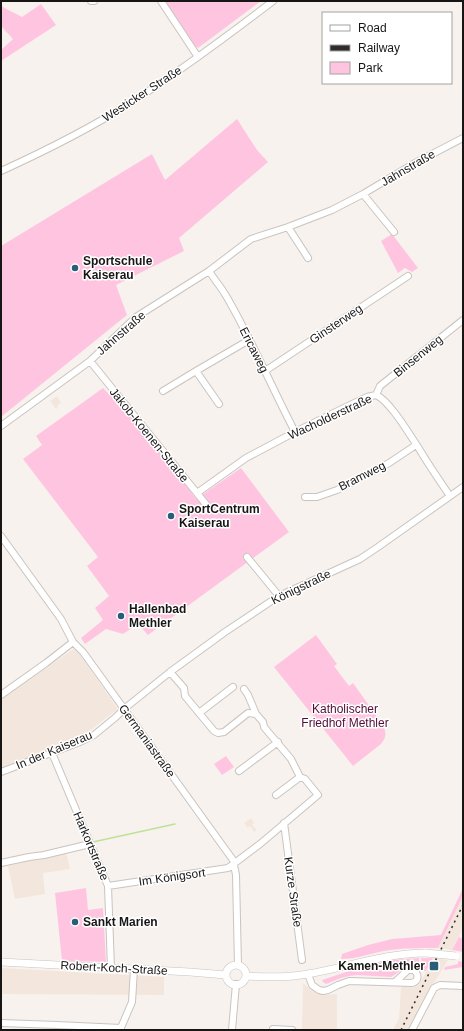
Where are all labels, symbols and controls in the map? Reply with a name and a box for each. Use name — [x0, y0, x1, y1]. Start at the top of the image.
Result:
legend — [322, 12, 452, 84]
text: Road — [358, 21, 387, 35]
text: Railway — [358, 41, 400, 55]
text: Park — [358, 61, 384, 75]
street label: Westicker Straße — [100, 63, 185, 125]
street label: Jahnstraße — [379, 147, 438, 189]
place label: Sportschule Kaiserau — [83, 254, 153, 282]
marker: Sportschule Kaiserau — [70, 263, 80, 273]
street label: Ginsterweg — [307, 301, 365, 347]
street label: Jahnstraße — [94, 308, 148, 358]
street label: Ericaweg — [237, 325, 271, 375]
street label: Binsenweg — [391, 332, 445, 380]
street label: Jakob-Koenen-Straße — [107, 385, 192, 485]
street label: Wacholderstraße — [286, 391, 374, 443]
street label: Bramweg — [336, 458, 388, 494]
place label: SportCentrum Kaiserau — [179, 502, 260, 530]
marker: SportCentrum Kaiserau — [166, 511, 176, 521]
street label: Königstraße — [269, 566, 333, 607]
place label: Hallenbad Methler — [129, 602, 186, 630]
marker: Hallenbad Methler — [116, 611, 126, 621]
street label: Germaniastraße — [116, 702, 178, 780]
park label: Katholischer Friedhof Methler — [301, 702, 389, 730]
street label: In der Kaiserau — [14, 728, 94, 772]
street label: Harkortstraße — [70, 810, 112, 883]
street label: Kurze Straße — [281, 856, 305, 928]
street label: Im Königsort — [138, 865, 207, 889]
place label: Sankt Marien — [83, 915, 158, 929]
marker: Sankt Marien — [70, 917, 80, 927]
street label: Robert-Koch-Straße — [60, 958, 168, 978]
place label: Kamen-Methler — [338, 959, 425, 973]
marker: Kamen-Methler — [428, 960, 440, 972]

